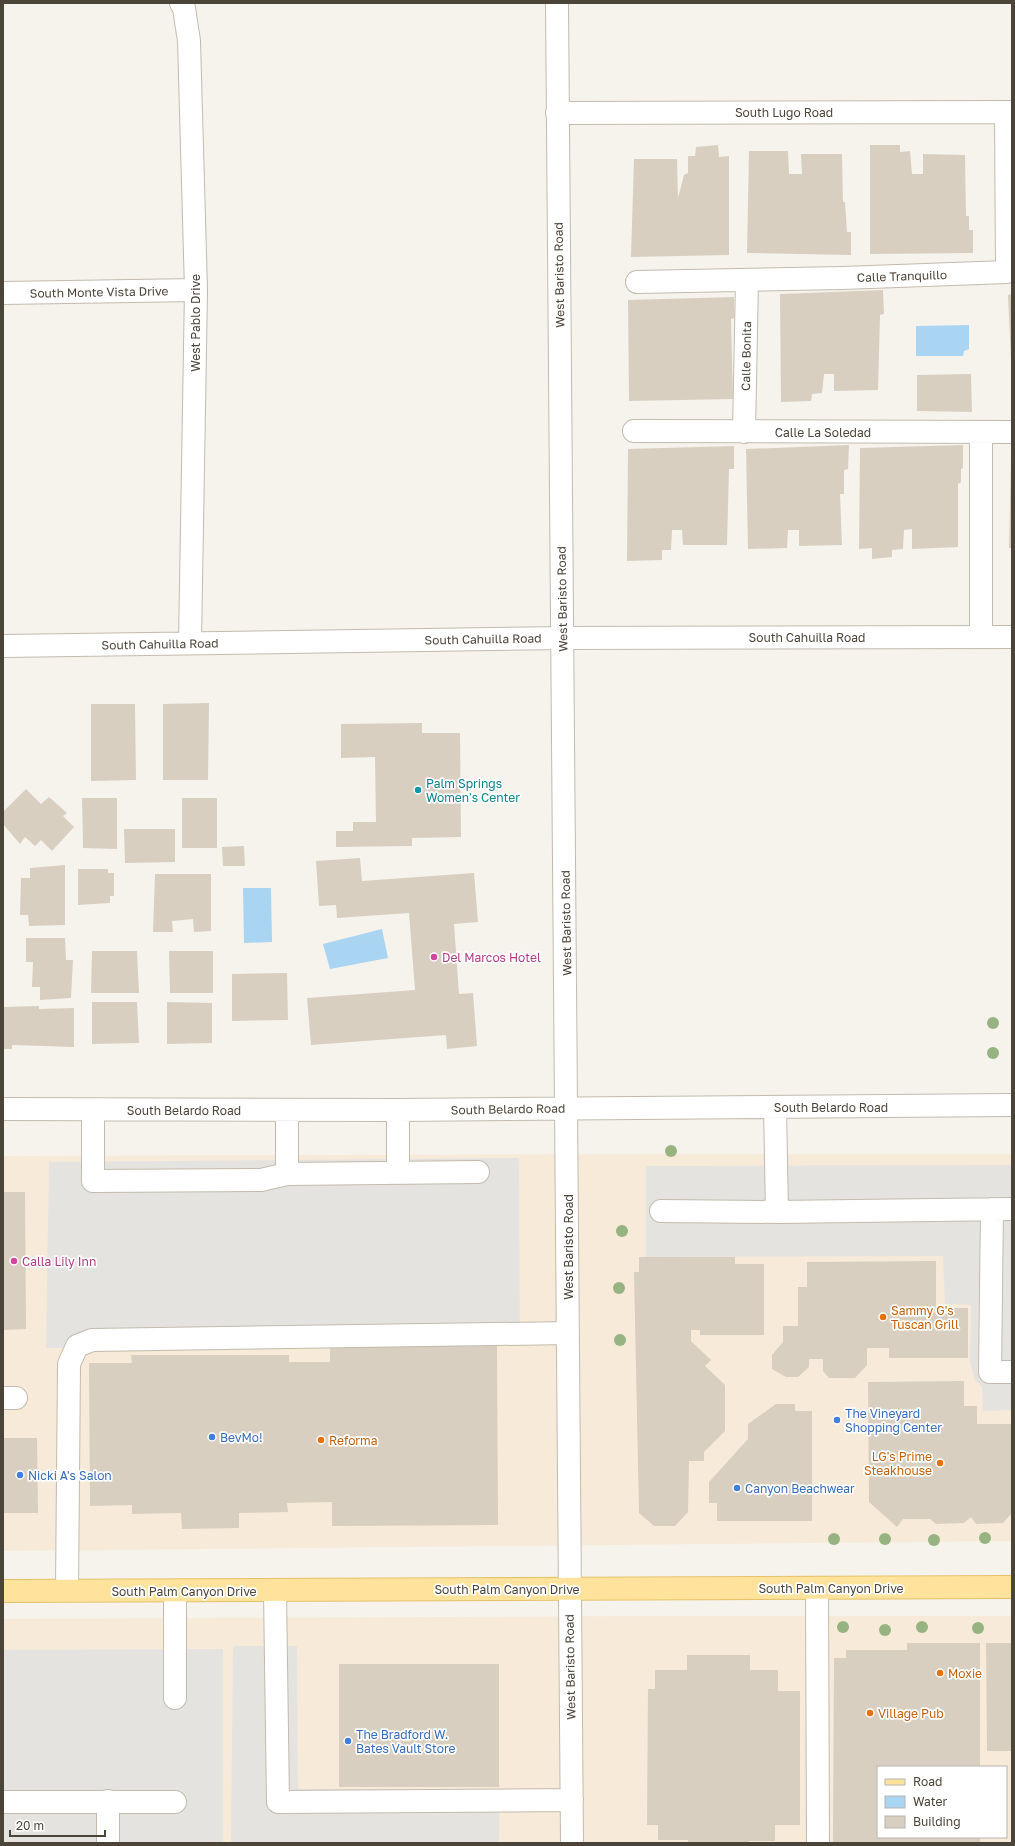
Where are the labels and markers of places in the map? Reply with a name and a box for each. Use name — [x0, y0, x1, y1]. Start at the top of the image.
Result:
place label: Palm Springs Women's Center — [426, 776, 520, 805]
marker: Palm Springs Women's Center — [413, 785, 423, 795]
place label: Del Marcos Hotel — [442, 950, 541, 965]
marker: Del Marcos Hotel — [429, 952, 439, 962]
place label: Calla Lily Inn — [22, 1254, 96, 1269]
marker: Calla Lily Inn — [9, 1256, 19, 1266]
place label: Sammy G's Tuscan Grill — [891, 1303, 959, 1332]
marker: Sammy G's Tuscan Grill — [878, 1312, 888, 1322]
place label: The Vineyard Shopping Center — [845, 1406, 942, 1435]
marker: The Vineyard Shopping Center — [832, 1415, 842, 1425]
place label: BevMo! — [220, 1430, 263, 1445]
marker: BevMo! — [207, 1432, 217, 1442]
place label: Reforma — [329, 1433, 377, 1448]
marker: Reforma — [316, 1435, 326, 1445]
place label: LG's Prime Steakhouse — [864, 1449, 932, 1478]
marker: LG's Prime Steakhouse — [935, 1458, 945, 1468]
place label: Nicki A's Salon — [28, 1468, 112, 1483]
marker: Nicki A's Salon — [15, 1470, 25, 1480]
place label: Canyon Beachwear — [745, 1481, 855, 1496]
marker: Canyon Beachwear — [732, 1483, 742, 1493]
place label: Moxie — [948, 1666, 982, 1681]
marker: Moxie — [935, 1668, 945, 1678]
place label: Village Pub — [878, 1706, 944, 1721]
marker: Village Pub — [865, 1708, 875, 1718]
place label: The Bradford W. Bates Vault Store — [356, 1727, 456, 1756]
marker: The Bradford W. Bates Vault Store — [343, 1736, 353, 1746]

